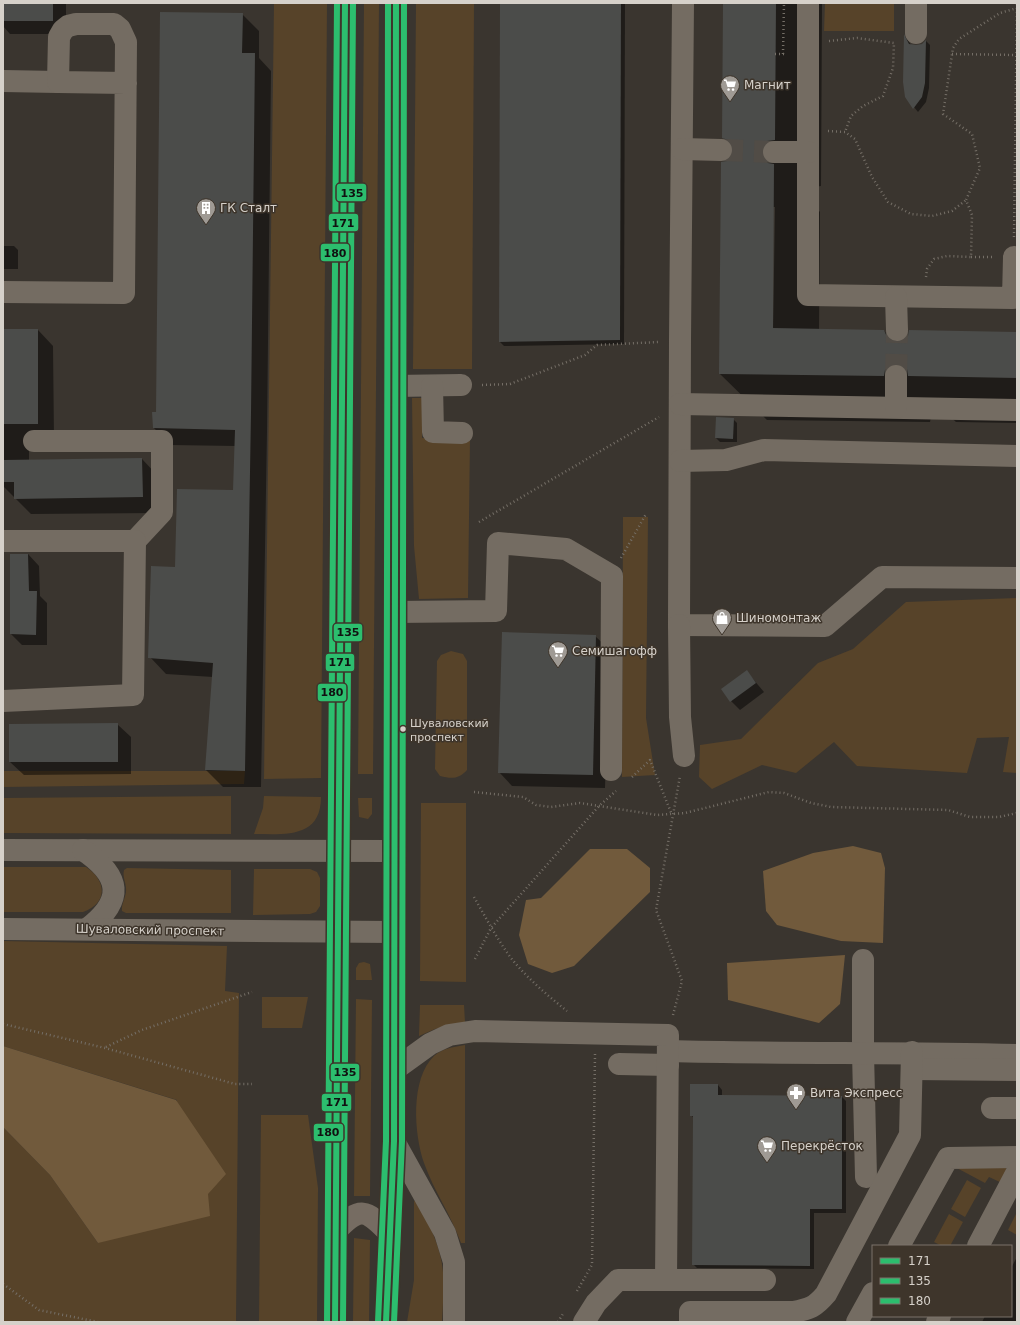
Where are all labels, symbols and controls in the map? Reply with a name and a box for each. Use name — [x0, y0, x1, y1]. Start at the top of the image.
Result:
supermarket icon: Магнит — [719, 74, 741, 102]
place label: Магнит — [744, 78, 791, 92]
line badge: 135 — [336, 183, 367, 202]
text: 135 — [341, 187, 363, 200]
building icon: ГК Сталт — [195, 197, 217, 225]
place label: ГК Сталт — [220, 201, 277, 215]
line badge: 171 — [328, 213, 359, 232]
text: 171 — [332, 217, 354, 230]
line badge: 180 — [320, 243, 350, 262]
text: 180 — [324, 247, 347, 260]
shop icon: Шиномонтаж — [711, 607, 733, 635]
place label: Шиномонтаж — [736, 611, 821, 625]
line badge: 135 — [333, 623, 363, 642]
text: 135 — [337, 626, 359, 639]
supermarket icon: Семишагофф — [547, 640, 569, 668]
place label: Семишагофф — [572, 644, 657, 658]
line badge: 171 — [325, 653, 355, 672]
text: 171 — [329, 656, 351, 669]
line badge: 180 — [317, 683, 347, 702]
text: 180 — [321, 686, 344, 699]
place label: Шуваловский проспект — [410, 717, 489, 744]
marker: Шуваловский проспект — [398, 724, 408, 734]
street label: Шуваловский проспект — [76, 922, 224, 938]
line badge: 135 — [330, 1063, 360, 1082]
text: 135 — [334, 1066, 356, 1079]
pharmacy icon: Вита Экспресс — [785, 1082, 807, 1110]
place label: Вита Экспресс — [810, 1086, 902, 1100]
line badge: 171 — [321, 1093, 352, 1112]
text: 171 — [326, 1096, 348, 1109]
line badge: 180 — [313, 1123, 344, 1142]
text: 180 — [317, 1126, 340, 1139]
supermarket icon: Перекрёсток — [756, 1135, 778, 1163]
place label: Перекрёсток — [781, 1139, 863, 1153]
legend — [872, 1245, 1012, 1317]
text: 171 — [908, 1254, 931, 1268]
text: 135 — [908, 1274, 931, 1288]
text: 180 — [908, 1294, 931, 1308]

